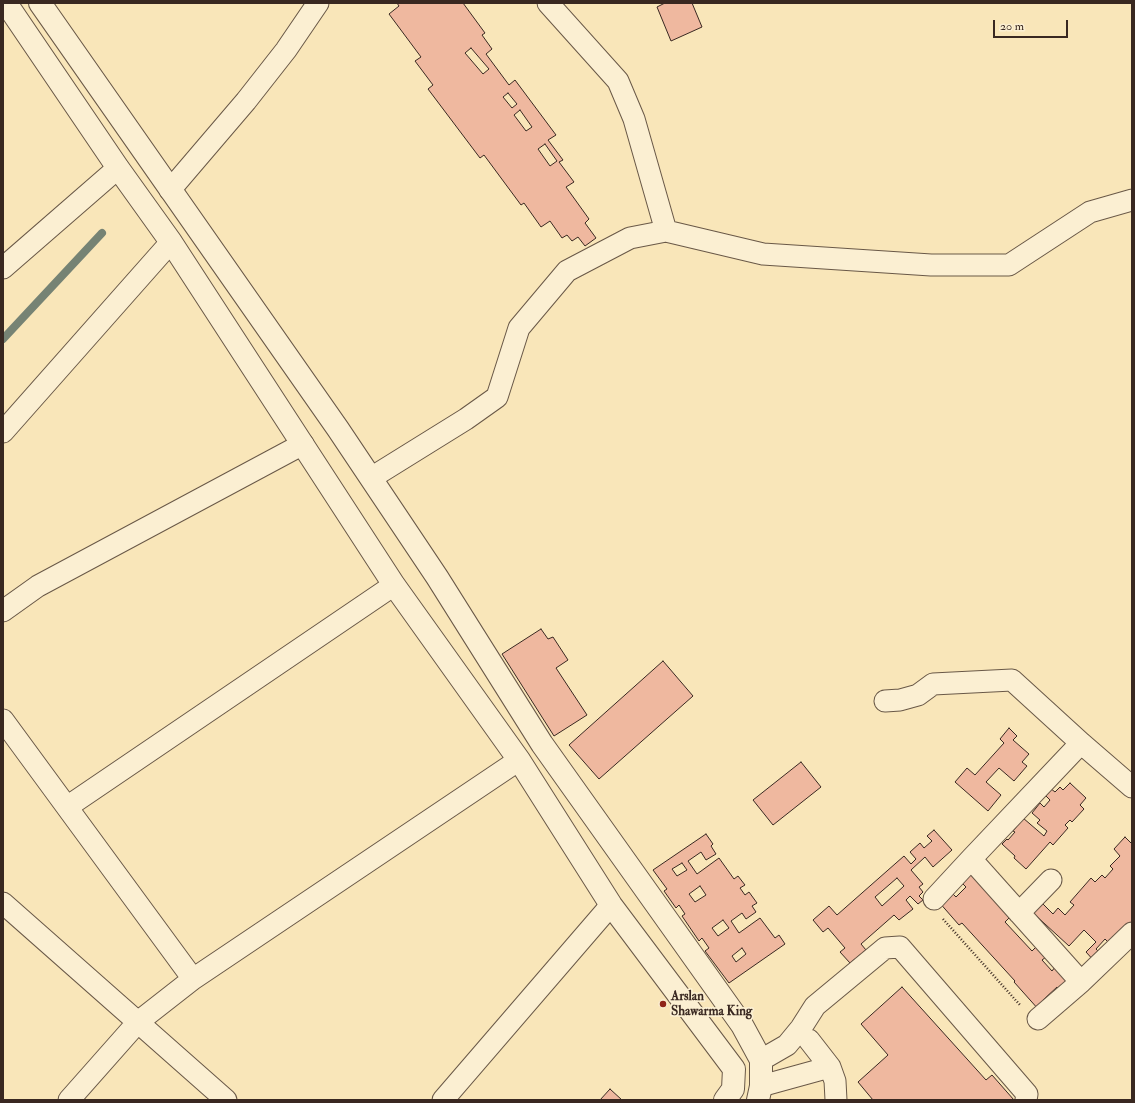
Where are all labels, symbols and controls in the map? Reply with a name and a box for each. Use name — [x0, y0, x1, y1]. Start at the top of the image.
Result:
scale bar — [995, 12, 1070, 38]
text: 20 m — [1000, 19, 1024, 34]
place label: Arslan Shawarma King — [671, 989, 752, 1020]
marker: Arslan Shawarma King — [658, 999, 668, 1009]

